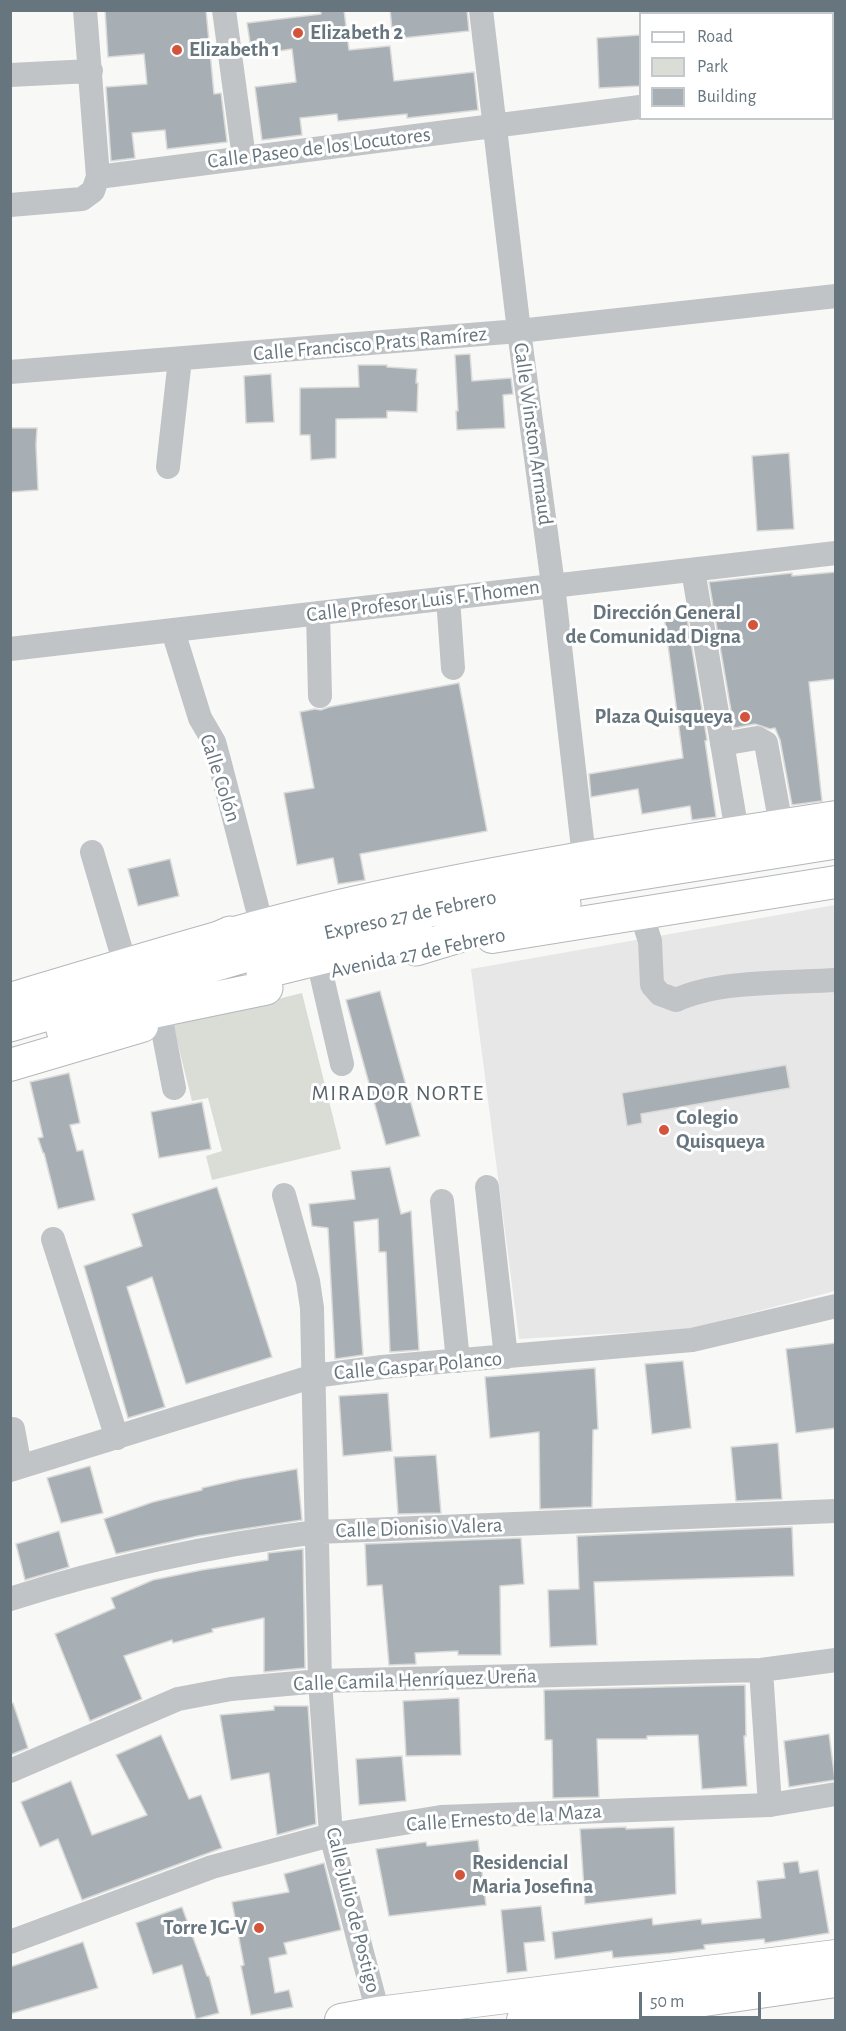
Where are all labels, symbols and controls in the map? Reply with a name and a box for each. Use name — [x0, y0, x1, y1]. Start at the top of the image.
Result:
legend — [639, 12, 834, 120]
place label: Elizabeth 2 — [310, 20, 403, 46]
marker: Elizabeth 2 — [291, 26, 305, 40]
text: Road — [697, 28, 733, 46]
place label: Elizabeth 1 — [189, 37, 280, 63]
marker: Elizabeth 1 — [170, 43, 184, 57]
text: Park — [697, 58, 728, 76]
text: Building — [697, 88, 756, 106]
street label: Calle Paseo de los Locutores — [206, 122, 432, 174]
street label: Calle Francisco Prats Ramírez — [252, 321, 488, 367]
street label: Calle Winston Armaud — [508, 341, 558, 527]
street label: Calle Profesor Luis F. Thomen — [305, 574, 541, 628]
place label: Dirección General de Comunidad Digna — [565, 600, 741, 650]
marker: Dirección General de Comunidad Digna — [746, 618, 760, 632]
place label: Plaza Quisqueya — [594, 704, 733, 730]
marker: Plaza Quisqueya — [738, 710, 752, 724]
street label: Calle Colón — [194, 731, 246, 825]
street label: Expreso 27 de Febrero — [321, 884, 499, 946]
street label: Avenida 27 de Febrero — [328, 922, 508, 984]
district label: MIRADOR NORTE — [311, 1080, 485, 1106]
place label: Colegio Quisqueya — [676, 1105, 765, 1155]
marker: Colegio Quisqueya — [657, 1123, 671, 1137]
street label: Calle Gaspar Polanco — [333, 1346, 503, 1386]
street label: Calle Dionisio Valera — [335, 1512, 503, 1544]
street label: Calle Camila Henríquez Ureña — [293, 1663, 537, 1697]
street label: Calle Ernesto de la Maza — [405, 1799, 603, 1837]
street label: Calle Julio de Postigo — [320, 1825, 386, 1995]
place label: Residencial Maria Josefina — [472, 1850, 593, 1900]
marker: Residencial Maria Josefina — [453, 1868, 467, 1882]
place label: Torre JG-V — [163, 1915, 247, 1941]
marker: Torre JG-V — [252, 1921, 266, 1935]
scale bar — [642, 1980, 764, 2018]
text: 50 m — [650, 1993, 684, 2011]

